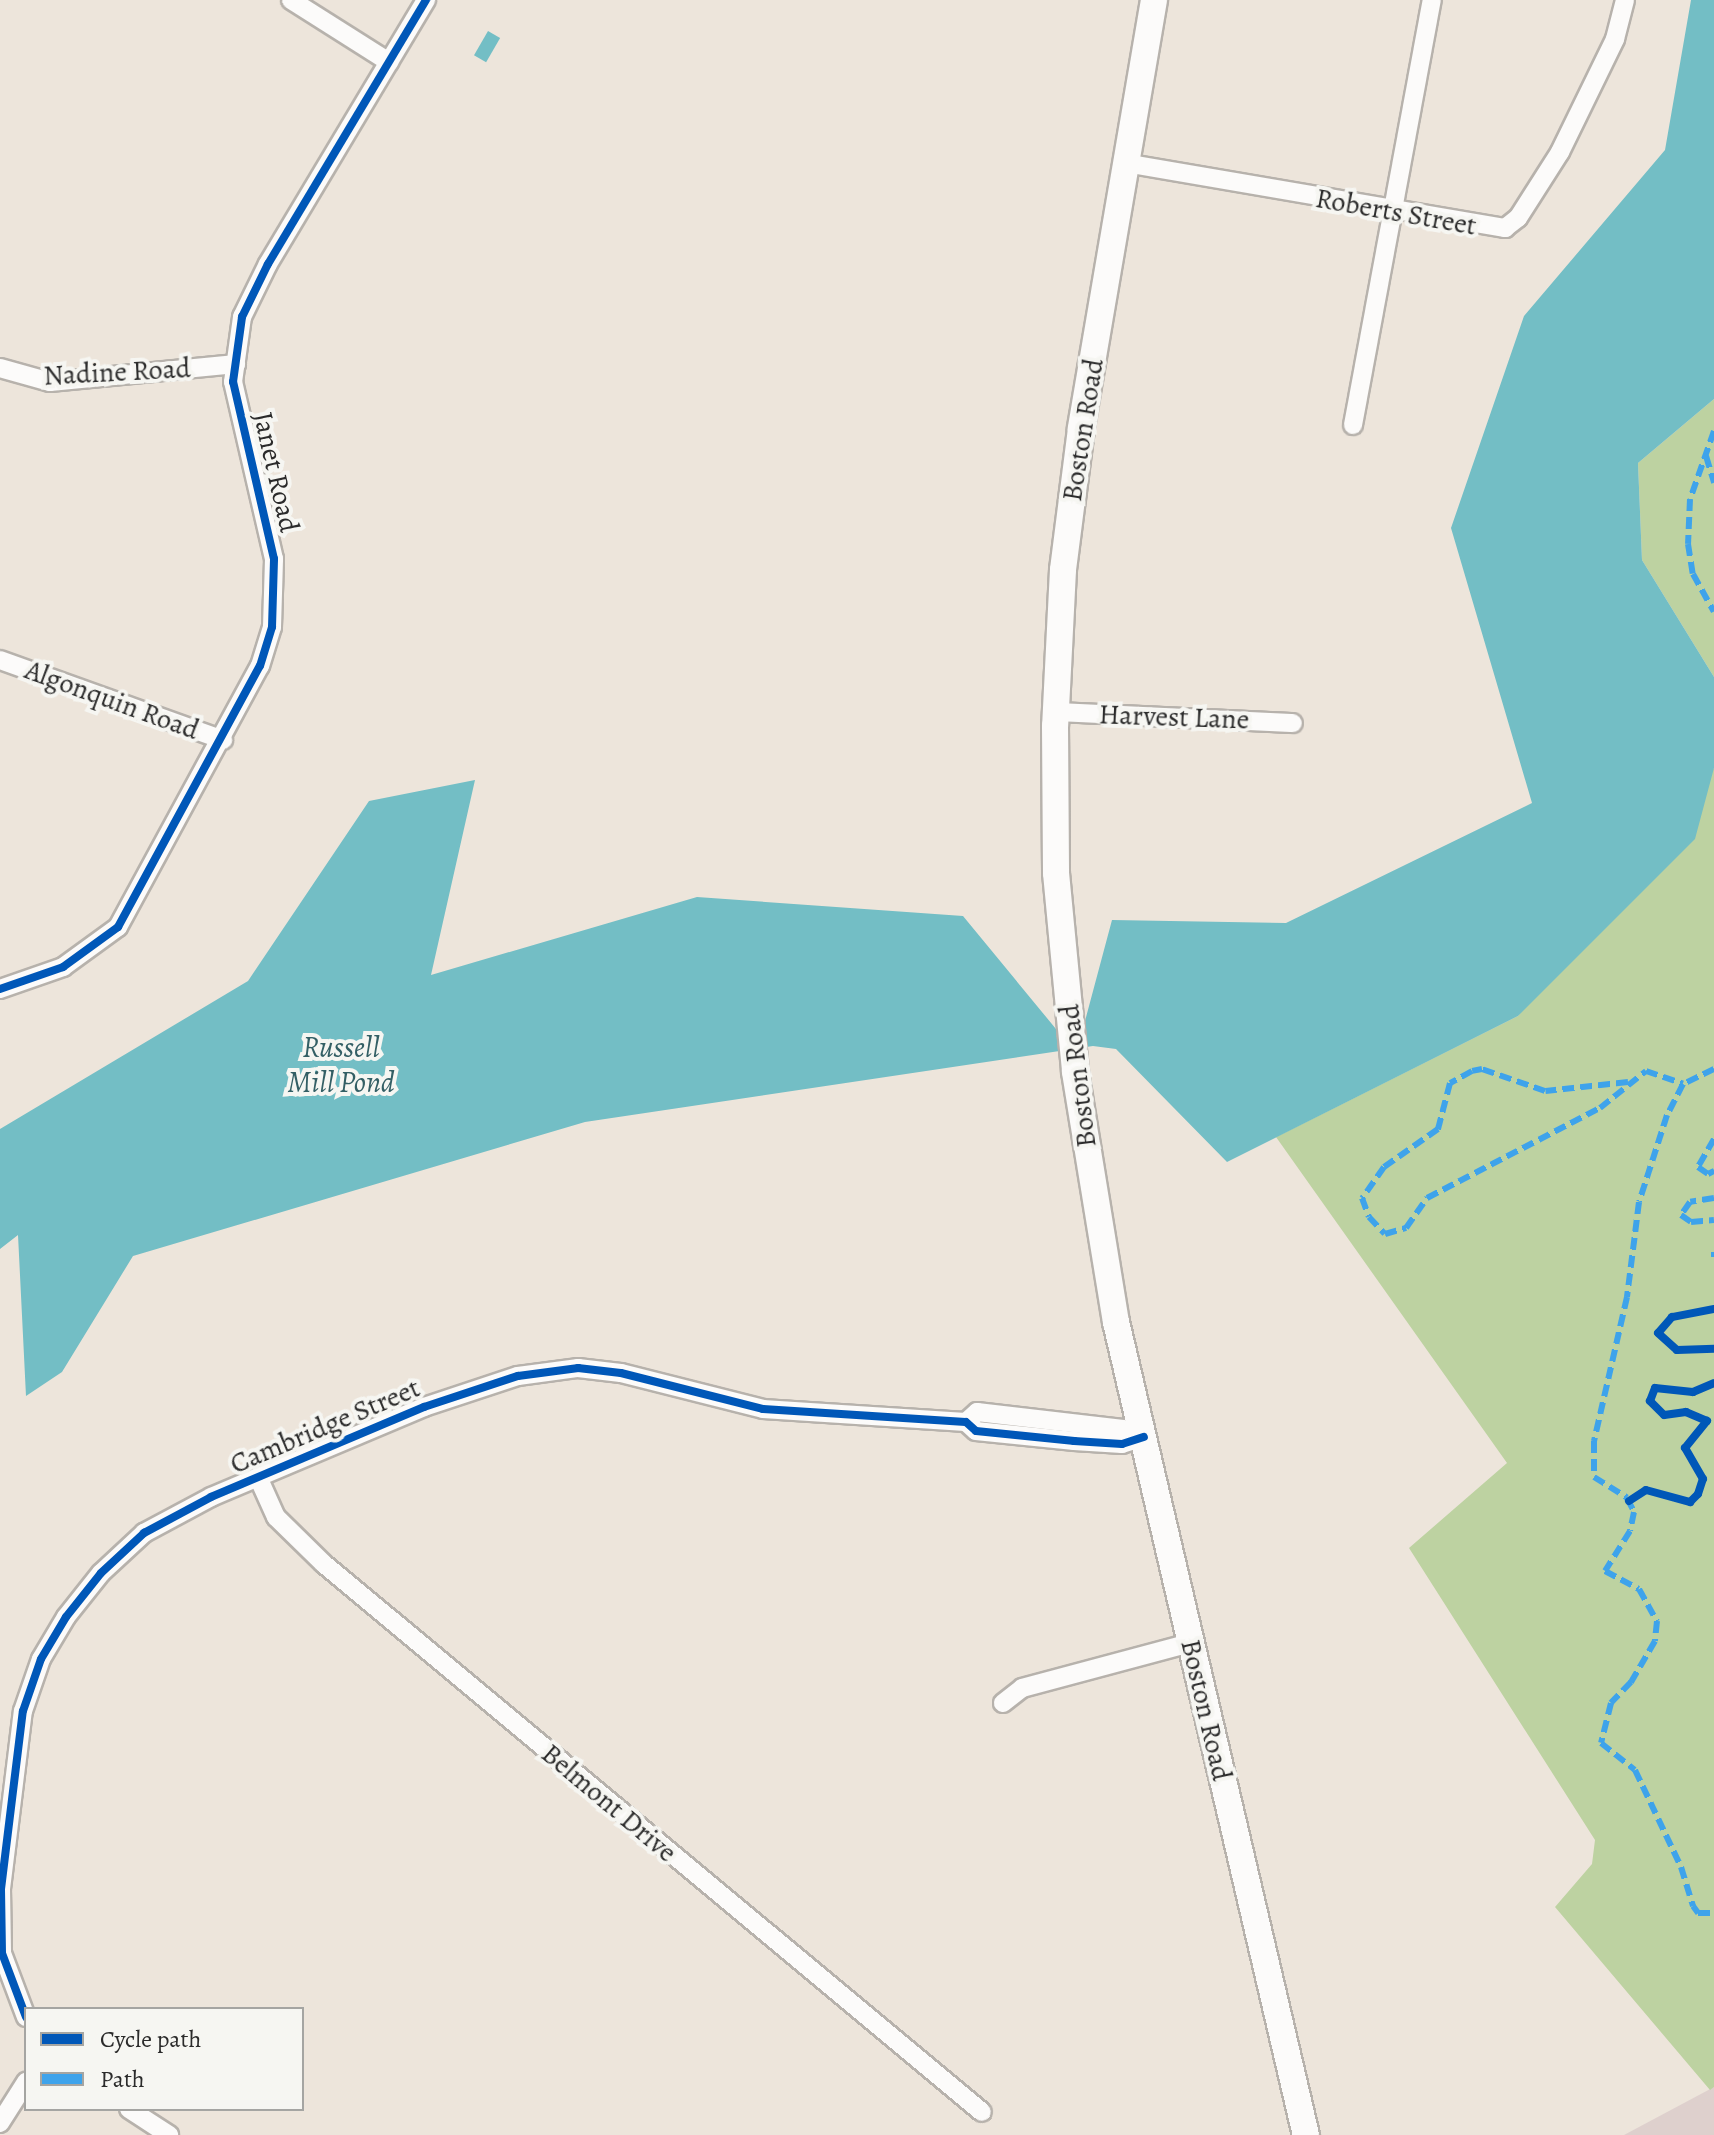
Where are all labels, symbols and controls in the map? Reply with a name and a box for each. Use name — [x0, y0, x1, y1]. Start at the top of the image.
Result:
street label: Roberts Street — [1313, 181, 1479, 243]
street label: Nadine Road — [43, 351, 191, 393]
street label: Boston Road — [1055, 356, 1111, 504]
street label: Janet Road — [246, 409, 306, 535]
street label: Algonquin Road — [20, 653, 204, 747]
street label: Harvest Lane — [1098, 698, 1250, 736]
street label: Boston Road — [1053, 1002, 1103, 1150]
water label: Russell Mill Pond — [287, 1029, 395, 1100]
street label: Cambridge Street — [225, 1371, 425, 1481]
street label: Boston Road — [1173, 1636, 1239, 1784]
street label: Belmont Drive — [535, 1737, 683, 1869]
legend — [24, 2007, 304, 2111]
text: Cycle path — [100, 2023, 201, 2055]
text: Path — [100, 2063, 145, 2095]

